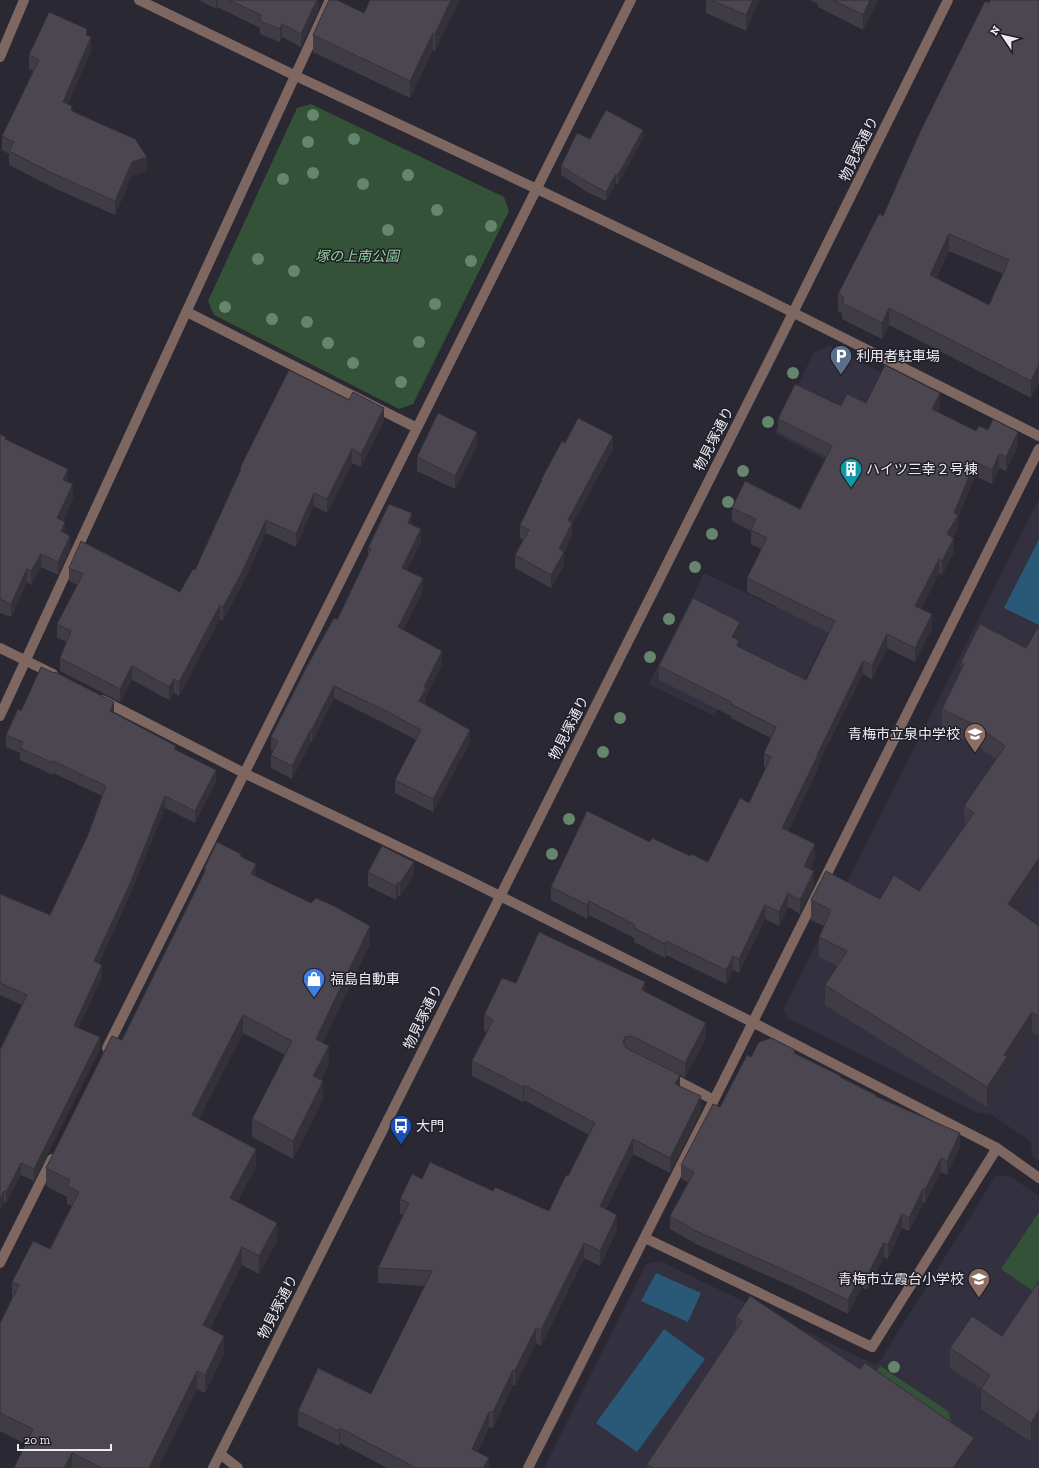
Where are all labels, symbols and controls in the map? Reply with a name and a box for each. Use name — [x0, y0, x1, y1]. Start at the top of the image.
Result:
north arrow — [983, 16, 1023, 56]
text: N — [987, 23, 1003, 38]
street label: 物見塚通り — [836, 114, 882, 184]
park label: 塚の上南公園 — [315, 248, 401, 265]
parking icon: 利用者駐車場 — [828, 343, 854, 376]
place label: 利用者駐車場 — [856, 348, 940, 365]
street label: 物見塚通り — [691, 404, 737, 474]
building icon: ハイツ三幸２号棟 — [838, 456, 864, 489]
place label: ハイツ三幸２号棟 — [866, 461, 978, 478]
street label: 物見塚通り — [546, 693, 592, 763]
school or university icon: 青梅市立泉中学校 — [962, 721, 988, 754]
place label: 青梅市立泉中学校 — [848, 726, 960, 743]
shop icon: 福島自動車 — [301, 966, 327, 999]
place label: 福島自動車 — [330, 971, 400, 988]
street label: 物見塚通り — [400, 982, 446, 1052]
bus stop icon: 大門 — [388, 1113, 414, 1146]
place label: 大門 — [416, 1118, 444, 1135]
school or university icon: 青梅市立霞台小学校 — [966, 1266, 992, 1299]
place label: 青梅市立霞台小学校 — [838, 1271, 964, 1288]
street label: 物見塚通り — [255, 1272, 301, 1342]
scale bar — [18, 1426, 111, 1452]
text: 20 m — [24, 1433, 51, 1447]

